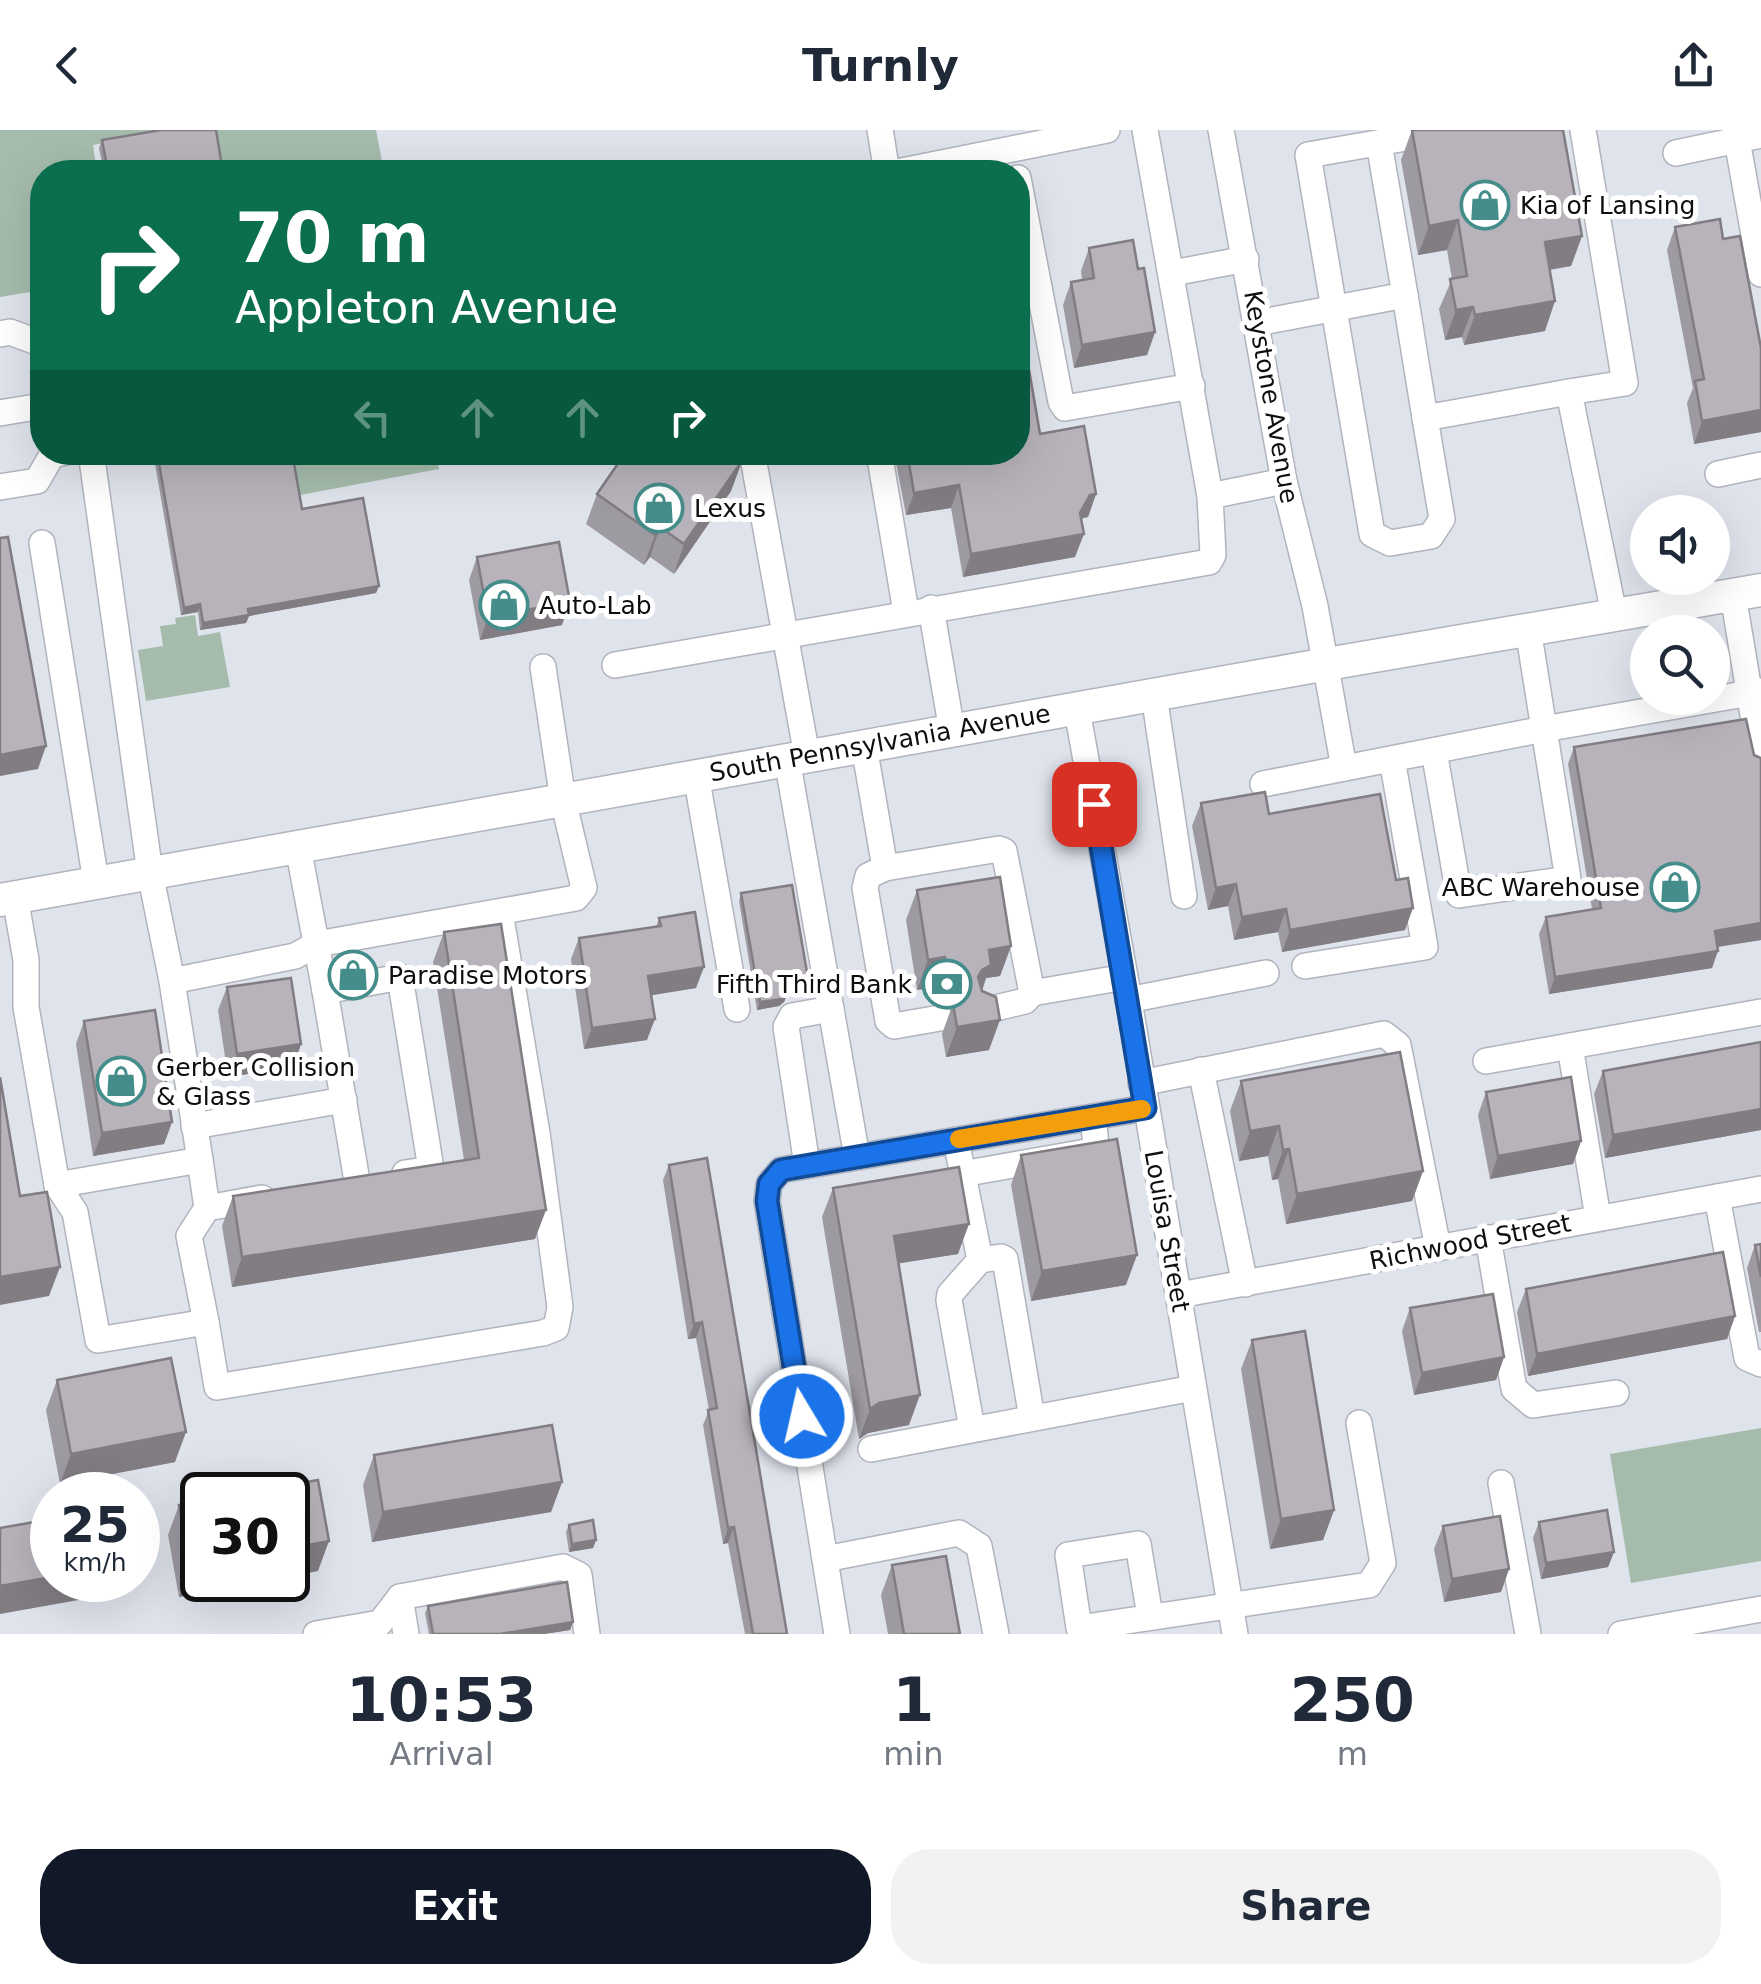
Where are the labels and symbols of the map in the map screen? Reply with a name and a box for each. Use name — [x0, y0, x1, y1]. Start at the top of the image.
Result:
shop icon: Kia of Lansing — [1459, 179, 1511, 231]
place label: Kia of Lansing — [1520, 191, 1695, 220]
street label: Keystone Avenue — [1238, 288, 1304, 506]
shop icon: Lexus — [633, 482, 685, 534]
place label: Lexus — [694, 494, 766, 523]
shop icon: Auto-Lab — [478, 579, 530, 631]
place label: Auto-Lab — [539, 591, 652, 620]
street label: South Pennsylvania Avenue — [707, 699, 1053, 787]
pin — [1052, 762, 1137, 847]
shop icon: ABC Warehouse — [1649, 861, 1701, 913]
place label: ABC Warehouse — [1442, 873, 1640, 902]
shop icon: Paradise Motors — [327, 949, 379, 1001]
bank icon: Fifth Third Bank — [921, 958, 973, 1010]
place label: Paradise Motors — [388, 961, 587, 990]
place label: Fifth Third Bank — [716, 970, 913, 999]
place label: Gerber Collision & Glass — [156, 1053, 355, 1111]
shop icon: Gerber Collision & Glass — [95, 1055, 147, 1107]
street label: Louisa Street — [1138, 1148, 1196, 1314]
street label: Richwood Street — [1367, 1208, 1573, 1276]
position arrow — [750, 1364, 854, 1468]
speed limit sign: 30 — [180, 1472, 310, 1602]

